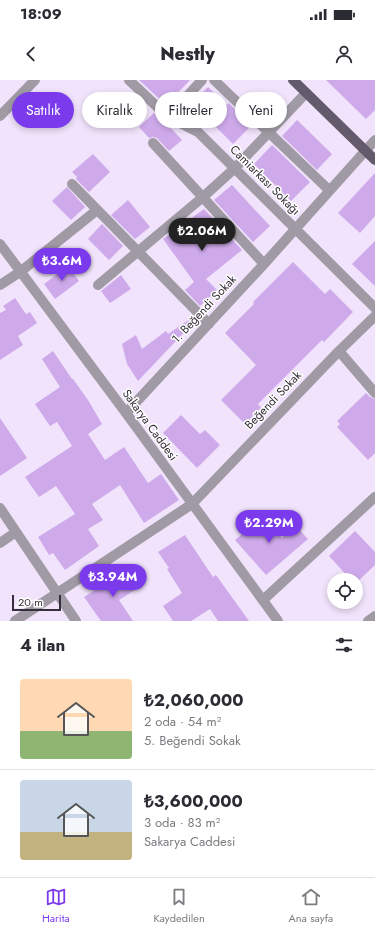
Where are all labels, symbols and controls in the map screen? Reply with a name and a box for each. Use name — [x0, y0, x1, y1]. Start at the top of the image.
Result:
text: 18:09 — [20, 3, 62, 25]
text: Nestly — [160, 41, 215, 67]
icon: back — [20, 43, 42, 65]
icon: person — [333, 43, 355, 65]
chip: Satılık — [12, 92, 74, 128]
chip: Kiralık — [82, 92, 147, 128]
chip: Filtreler — [155, 92, 227, 128]
chip: Yeni — [235, 92, 287, 128]
street label: Camiarkası Sokağı — [226, 141, 304, 219]
pin: ₺2.06M — [169, 218, 235, 252]
text: ₺2.06M — [177, 221, 227, 240]
pin: ₺3.6M — [34, 248, 90, 282]
text: ₺3.6M — [42, 251, 82, 270]
street label: 1. Beğendi Sokak — [167, 270, 241, 347]
street label: Beğendi Sokak — [240, 366, 306, 433]
street label: Sakarya Caddesi — [118, 386, 182, 464]
pin: ₺2.29M — [236, 510, 302, 544]
text: ₺2.29M — [245, 513, 293, 532]
pin: ₺3.94M — [80, 564, 146, 598]
text: ₺3.94M — [89, 567, 137, 586]
map controls — [327, 573, 363, 609]
button: locate — [327, 573, 363, 609]
scale bar — [12, 593, 61, 612]
text: 20 m — [18, 594, 43, 610]
text: 4 ilan — [20, 633, 65, 657]
icon: filters — [333, 634, 355, 656]
text: ₺2,060,000 — [144, 688, 244, 712]
icon: home — [52, 695, 100, 743]
text: 2 oda · 54 m² — [144, 712, 221, 731]
text: 5. Beğendi Sokak — [144, 731, 241, 750]
text: ₺3,600,000 — [144, 789, 243, 813]
icon: home — [52, 796, 100, 844]
text: 3 oda · 83 m² — [144, 813, 220, 832]
text: Sakarya Caddesi — [144, 832, 235, 851]
tab: Harita — [42, 886, 70, 926]
tab: Kaydedilen — [153, 886, 205, 926]
tab: Ana sayfa — [289, 886, 333, 926]

